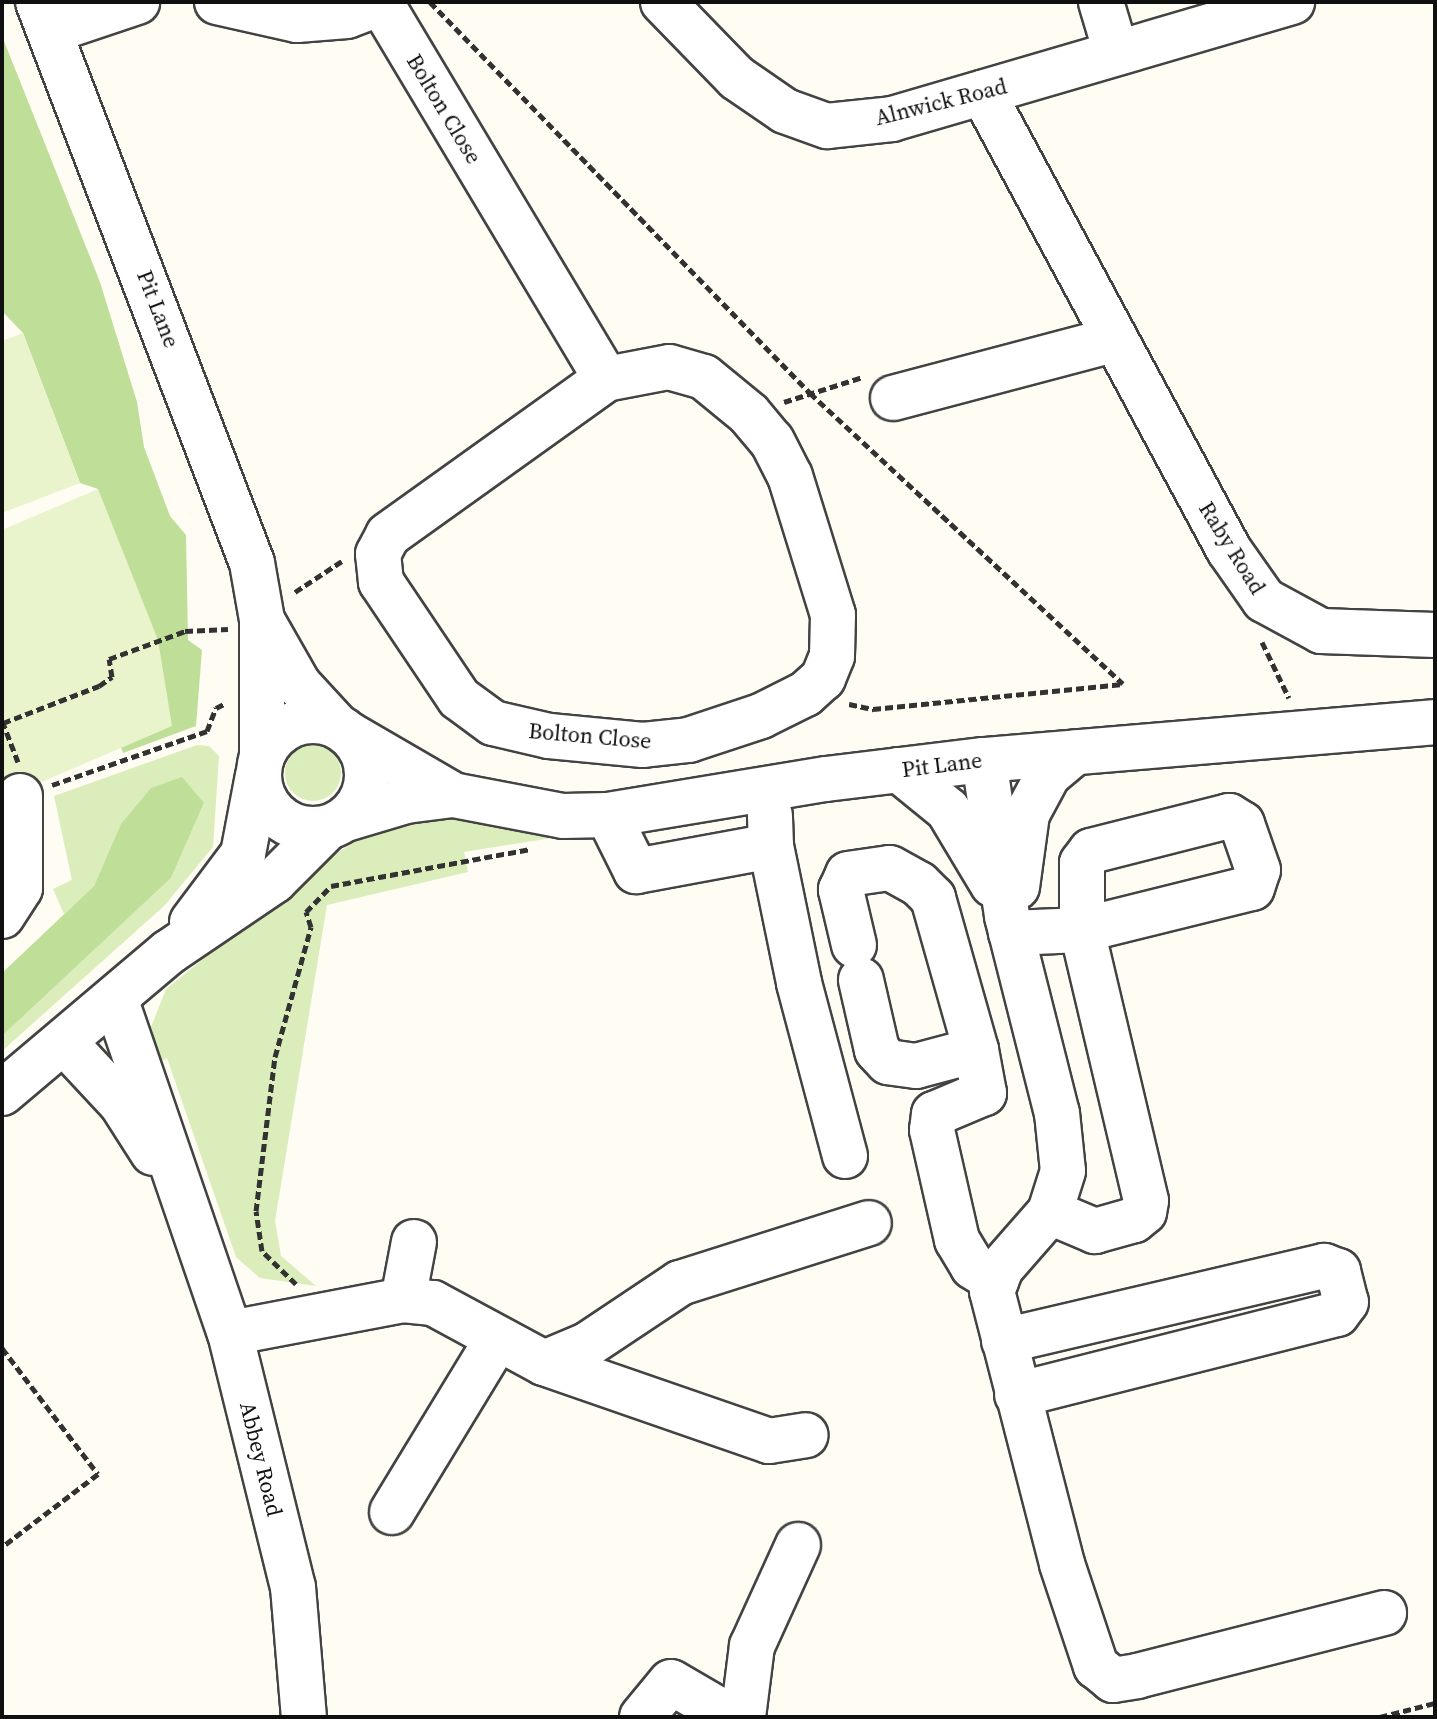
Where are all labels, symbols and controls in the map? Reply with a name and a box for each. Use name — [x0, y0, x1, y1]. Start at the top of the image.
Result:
street label: Bolton Close — [401, 49, 487, 169]
street label: Alnwick Road — [872, 73, 1010, 131]
street label: Pit Lane — [131, 267, 185, 351]
street label: Raby Road — [1193, 497, 1271, 599]
street label: Bolton Close — [527, 717, 653, 755]
street label: Pit Lane — [900, 747, 984, 783]
street label: Abbey Road — [234, 1399, 288, 1519]

